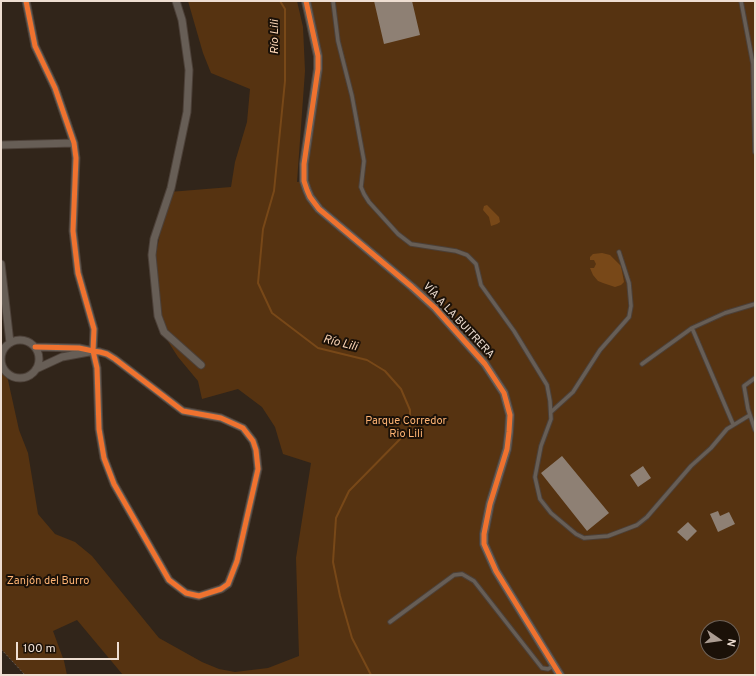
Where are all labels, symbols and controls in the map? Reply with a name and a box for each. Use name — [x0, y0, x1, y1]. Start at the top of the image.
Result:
water label: Río Lili — [269, 19, 283, 55]
street label: VÍA A LA BUITRERA — [419, 280, 497, 362]
water label: Río Lili — [321, 333, 359, 355]
park label: Parque Corredor Rio Lili — [365, 415, 447, 441]
park label: Zanjón del Burro — [7, 575, 89, 589]
north arrow — [700, 620, 740, 660]
scale bar — [18, 634, 121, 660]
text: N — [723, 637, 738, 648]
text: 100 m — [23, 641, 56, 657]

